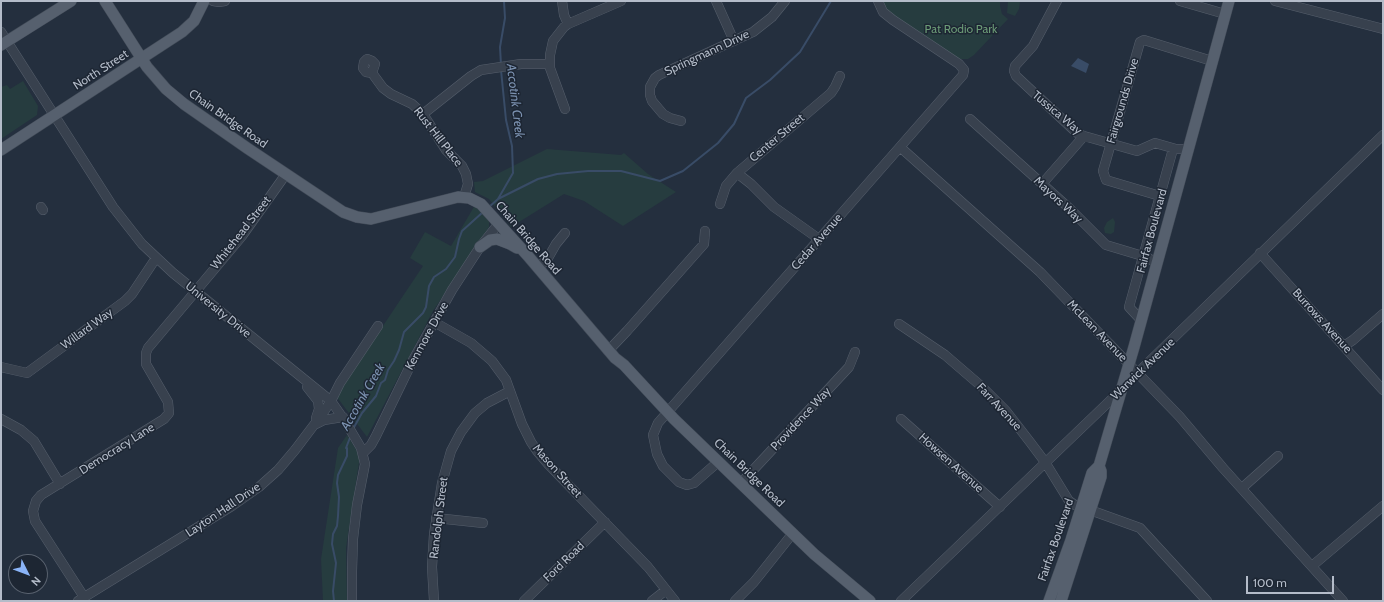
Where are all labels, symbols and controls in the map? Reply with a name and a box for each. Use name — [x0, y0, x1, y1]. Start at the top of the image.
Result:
park label: Pat Rodio Park — [925, 22, 997, 36]
street label: Springmann Drive — [662, 27, 752, 79]
street label: North Street — [71, 47, 131, 93]
street label: Fairgrounds Drive — [1104, 57, 1142, 145]
water label: Accotink Creek — [503, 63, 527, 139]
street label: Chain Bridge Road — [186, 87, 270, 151]
street label: Tussica Way — [1029, 88, 1085, 138]
street label: Rust Hill Place — [410, 104, 466, 170]
street label: Center Street — [747, 111, 807, 165]
street label: Mayors Way — [1031, 174, 1085, 226]
street label: Fairfax Boulevard — [1134, 187, 1170, 275]
street label: Whitehead Street — [208, 193, 274, 273]
street label: Chain Bridge Road — [492, 198, 564, 278]
street label: Cedar Avenue — [788, 211, 846, 273]
street label: University Drive — [182, 279, 254, 341]
street label: Burrows Avenue — [1289, 286, 1355, 356]
street label: McLean Avenue — [1064, 297, 1130, 365]
street label: Kenmore Drive — [402, 299, 452, 373]
street label: Willard Way — [58, 305, 116, 353]
street label: Warwick Avenue — [1108, 335, 1178, 403]
water label: Accotink Creek — [338, 361, 388, 433]
street label: Farr Avenue — [973, 380, 1025, 434]
street label: Providence Way — [768, 384, 834, 454]
street label: Democracy Lane — [77, 420, 157, 478]
street label: Howsen Avenue — [916, 430, 986, 496]
street label: Chain Bridge Road — [711, 436, 787, 510]
street label: Mason Street — [529, 441, 585, 501]
street label: Randolph Street — [427, 476, 451, 560]
street label: Layton Hall Drive — [183, 480, 263, 540]
street label: Fairfax Boulevard — [1035, 497, 1077, 583]
street label: Ford Road — [541, 539, 587, 585]
north arrow — [8, 554, 48, 594]
scale bar — [1248, 568, 1336, 594]
text: N — [28, 574, 44, 589]
text: 100 m — [1253, 575, 1287, 590]

